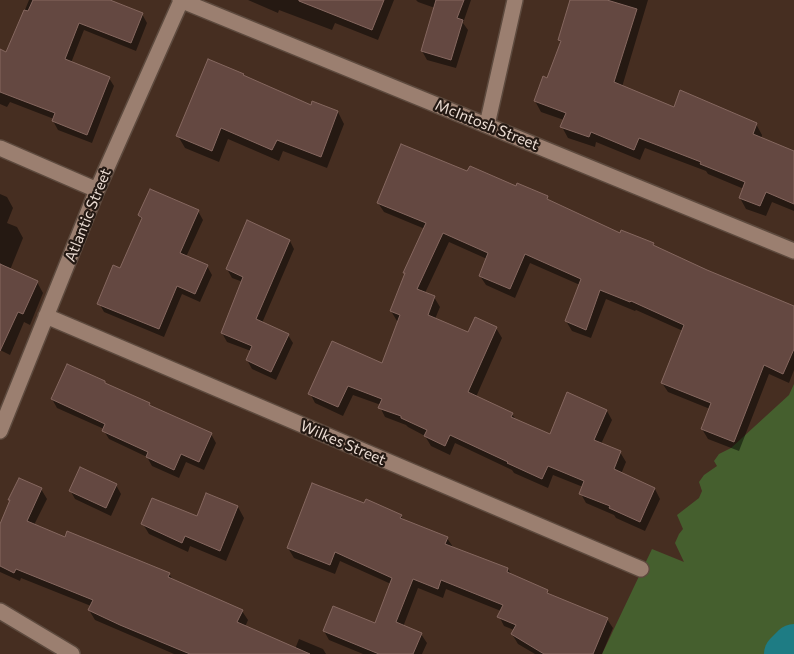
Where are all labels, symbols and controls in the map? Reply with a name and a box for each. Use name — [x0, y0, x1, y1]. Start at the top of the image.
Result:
street label: McIntosh Street — [433, 96, 541, 154]
street label: Atlantic Street — [61, 166, 115, 264]
street label: Wilkes Street — [298, 417, 388, 469]

